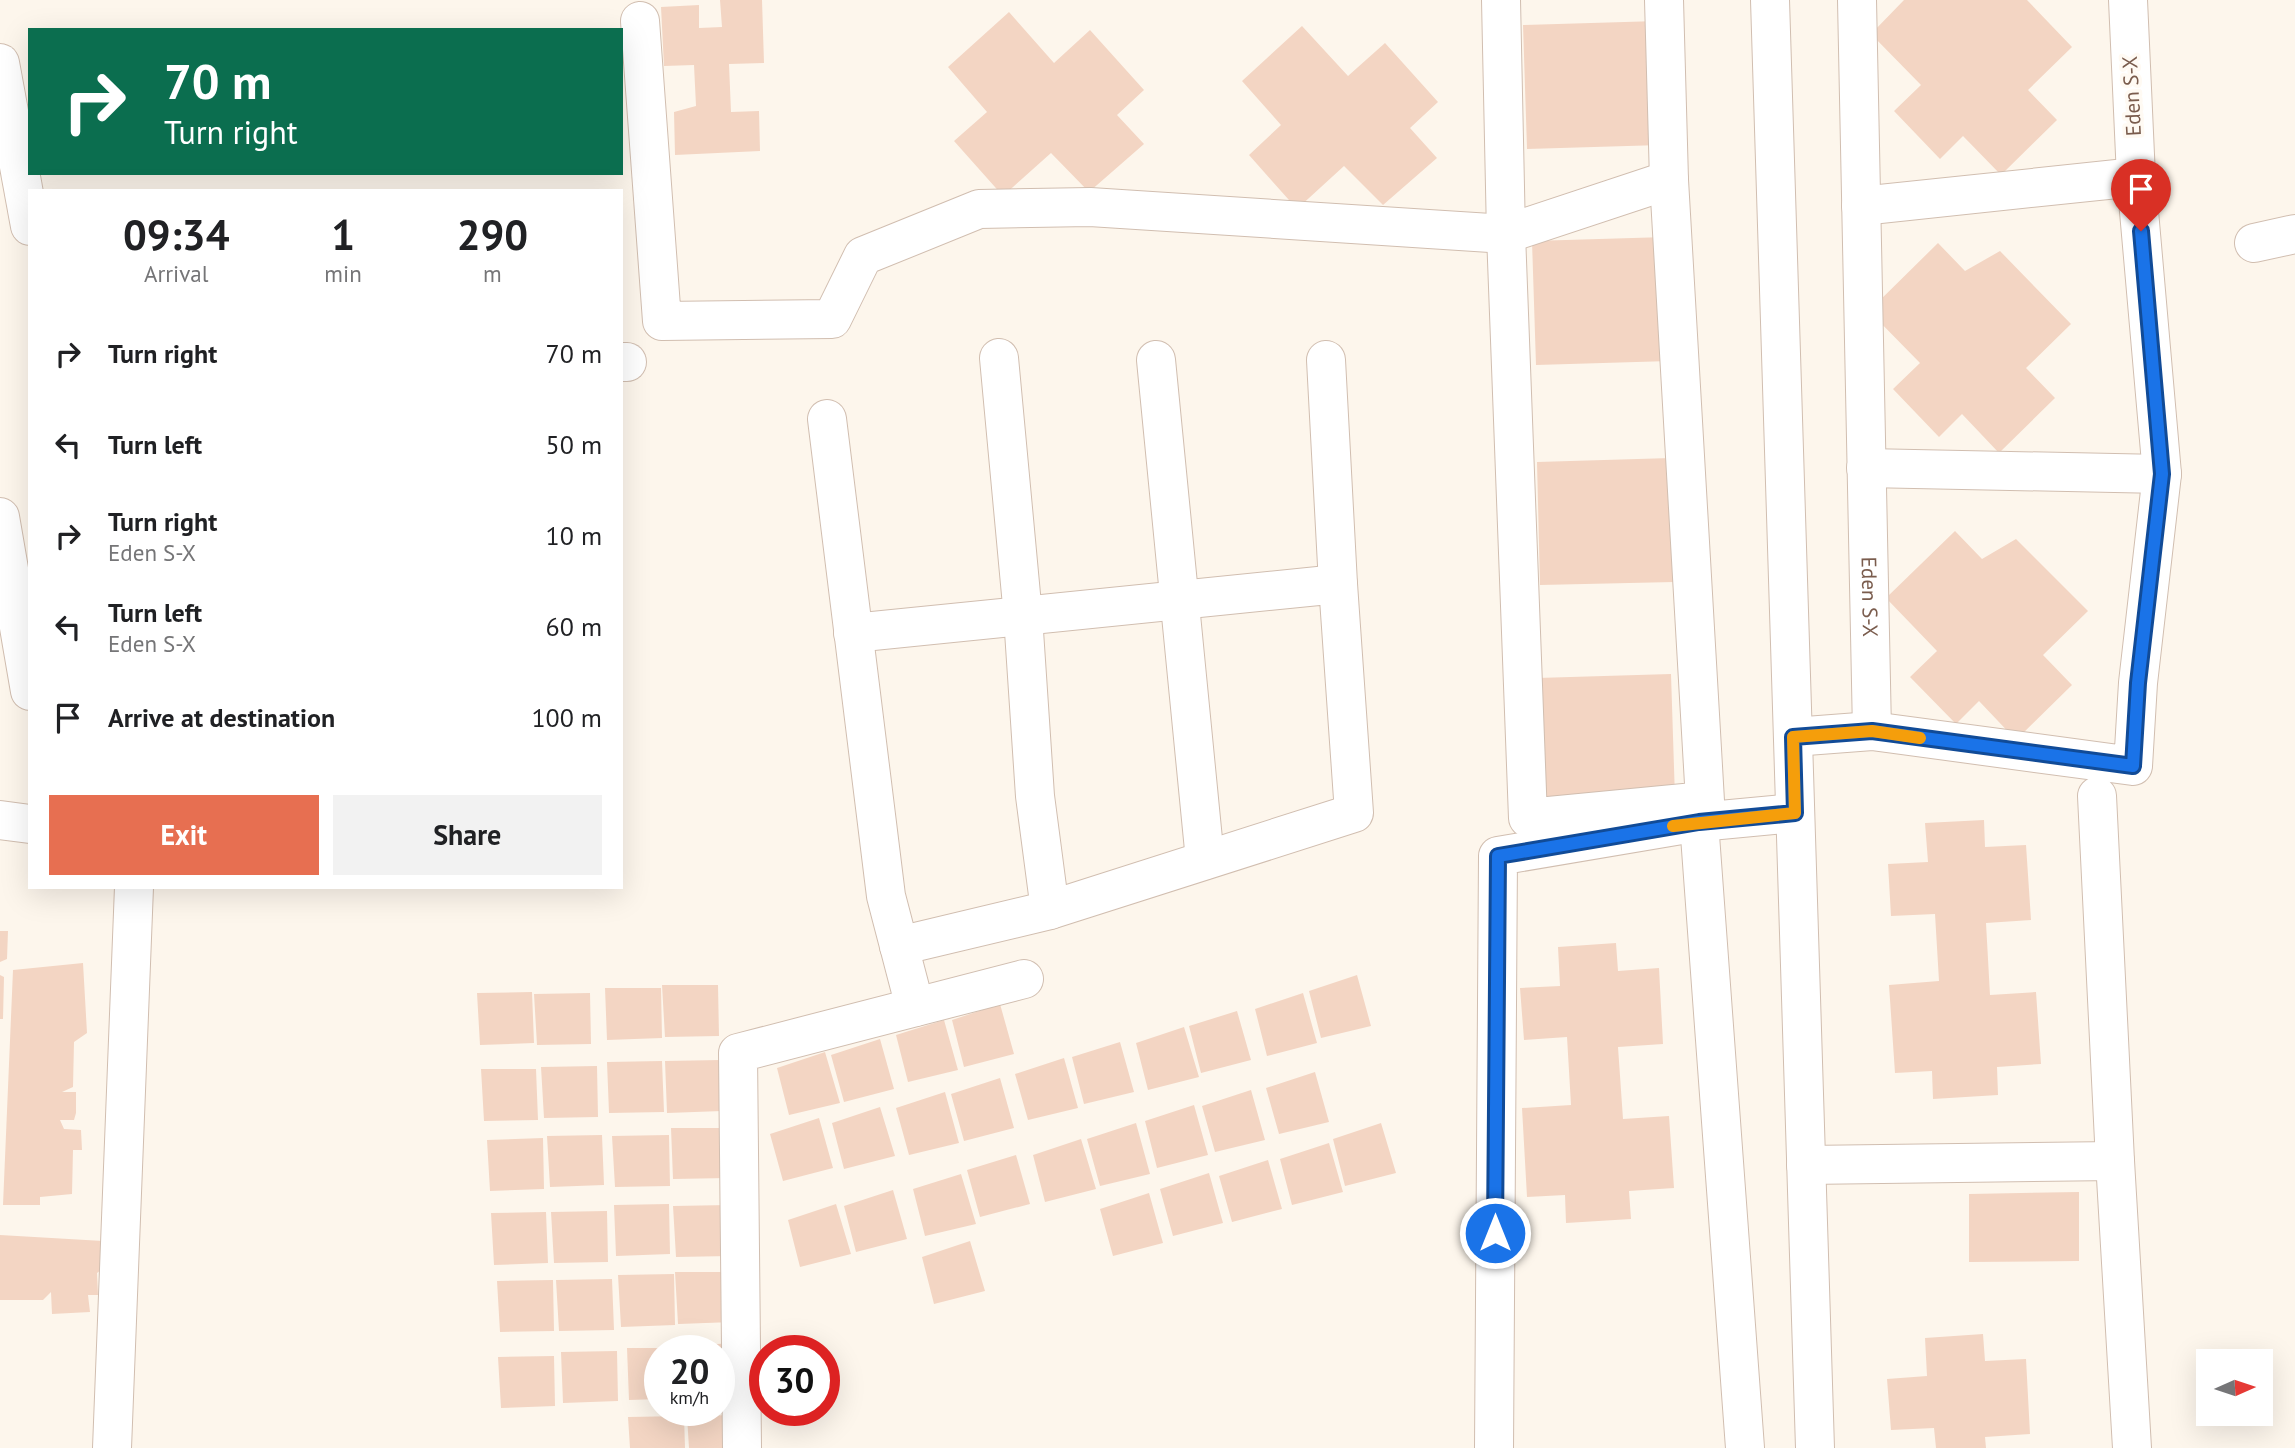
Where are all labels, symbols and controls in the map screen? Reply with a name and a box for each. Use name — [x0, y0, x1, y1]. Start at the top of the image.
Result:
text: 70 m — [164, 49, 271, 113]
street label: Eden S-X — [2116, 55, 2147, 137]
icon: right — [49, 56, 140, 147]
text: Turn right — [164, 111, 298, 153]
pin — [2111, 159, 2171, 231]
icon: arrive — [2122, 170, 2160, 208]
text: 09:34 — [123, 207, 229, 262]
text: 1 — [331, 207, 355, 262]
text: 290 — [457, 207, 528, 262]
text: Arrival — [144, 259, 208, 288]
text: min — [324, 259, 362, 288]
text: m — [483, 259, 502, 288]
icon: right — [49, 335, 87, 373]
text: Turn right — [108, 337, 217, 370]
text: 70 m — [546, 337, 602, 370]
icon: left — [49, 426, 87, 464]
text: Turn left — [108, 428, 202, 461]
text: 50 m — [546, 428, 602, 461]
text: Turn right — [108, 505, 217, 538]
icon: right — [49, 517, 87, 555]
text: 10 m — [546, 519, 602, 552]
text: Eden S-X — [108, 538, 196, 567]
street label: Eden S-X — [1855, 556, 1884, 637]
text: Turn left — [108, 596, 202, 629]
icon: left — [49, 608, 87, 646]
text: 60 m — [546, 610, 602, 643]
text: Eden S-X — [108, 629, 196, 658]
icon: arrive — [49, 699, 87, 737]
text: Arrive at destination — [108, 701, 335, 734]
text: 100 m — [531, 701, 602, 734]
button: Exit — [49, 795, 319, 875]
button: Share — [333, 795, 602, 875]
position arrow — [1458, 1196, 1532, 1270]
speed limit sign: 30 — [749, 1335, 840, 1426]
text: 20 — [670, 1348, 709, 1394]
north arrow — [2196, 1349, 2273, 1426]
map controls — [2196, 1349, 2273, 1426]
text: km/h — [670, 1386, 709, 1409]

